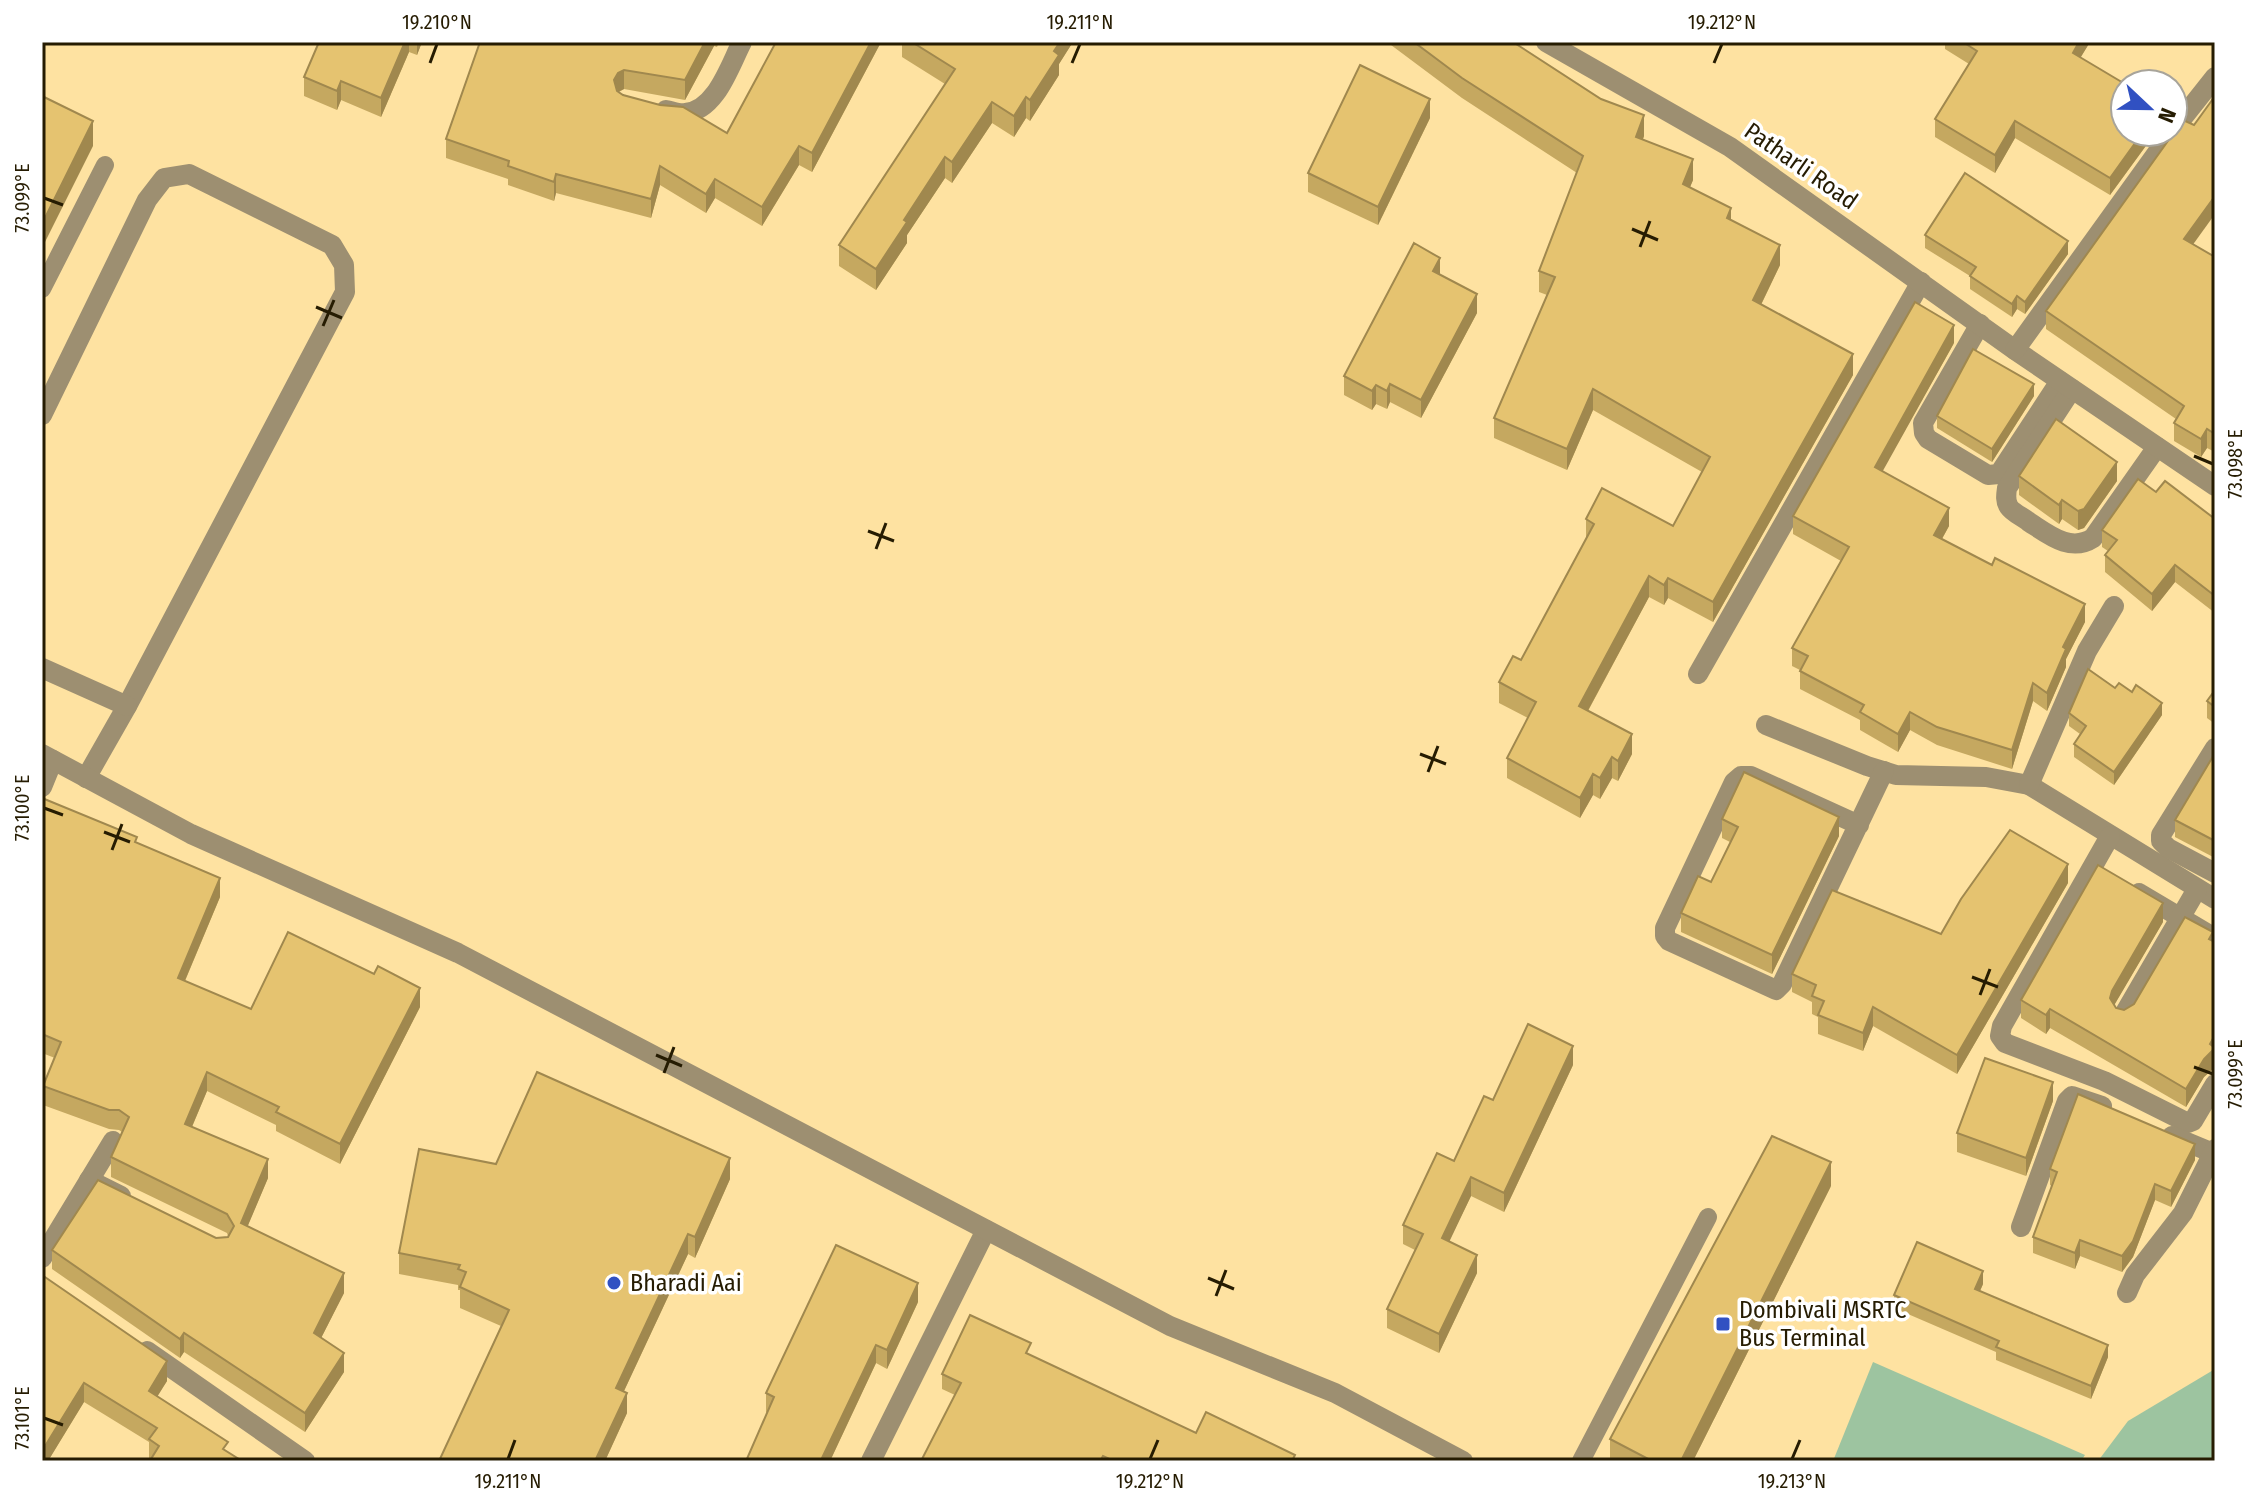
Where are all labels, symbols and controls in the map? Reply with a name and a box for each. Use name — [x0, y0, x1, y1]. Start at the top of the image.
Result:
text: 19.210°N — [402, 10, 472, 34]
text: 19.211°N — [1047, 10, 1113, 34]
text: 19.212°N — [1688, 10, 1756, 34]
north arrow — [2109, 68, 2189, 148]
text: N — [2152, 104, 2182, 126]
street label: Patharli Road — [1739, 117, 1863, 215]
text: 73.099°E — [10, 163, 34, 233]
text: 73.098°E — [2223, 429, 2247, 499]
text: 73.100°E — [10, 775, 34, 841]
text: 73.099°E — [2223, 1039, 2247, 1109]
place label: Bharadi Aai — [630, 1269, 742, 1297]
marker: Bharadi Aai — [605, 1274, 623, 1292]
place label: Dombivali MSRTC Bus Terminal — [1739, 1296, 1906, 1352]
marker: Dombivali MSRTC Bus Terminal — [1714, 1315, 1732, 1333]
text: 73.101°E — [10, 1386, 34, 1450]
text: 19.211°N — [475, 1469, 541, 1493]
text: 19.212°N — [1116, 1469, 1184, 1493]
text: 19.213°N — [1758, 1469, 1826, 1493]

